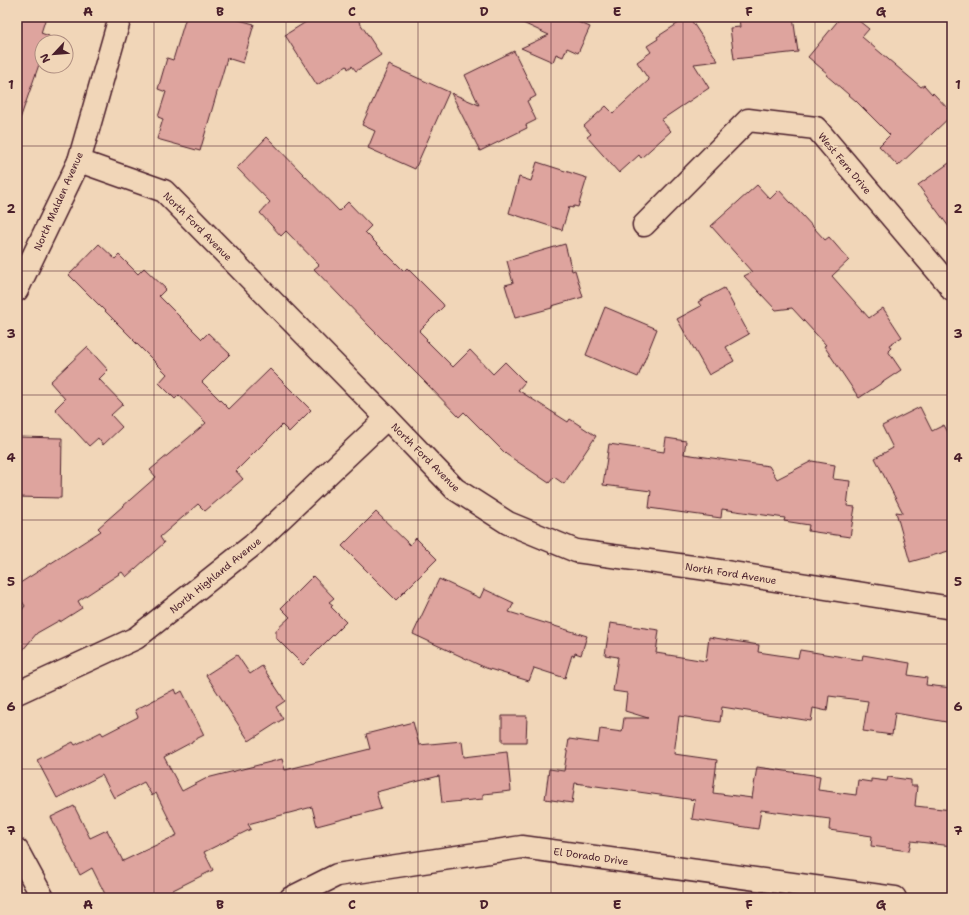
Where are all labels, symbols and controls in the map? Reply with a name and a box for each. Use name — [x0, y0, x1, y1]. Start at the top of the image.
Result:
text: A — [83, 3, 93, 20]
text: B — [216, 3, 224, 20]
text: C — [348, 3, 356, 20]
text: D — [479, 3, 489, 20]
text: E — [613, 3, 622, 20]
text: F — [745, 3, 753, 20]
text: G — [876, 3, 887, 20]
north arrow — [34, 34, 74, 74]
text: N — [37, 51, 54, 65]
text: 1 — [8, 76, 14, 93]
text: 1 — [955, 76, 961, 93]
street label: West Fern Drive — [815, 130, 874, 197]
street label: North Malden Avenue — [31, 149, 86, 253]
street label: North Ford Avenue — [160, 189, 235, 264]
text: 2 — [6, 200, 16, 217]
text: 2 — [953, 200, 963, 217]
text: 3 — [6, 325, 16, 342]
text: 3 — [953, 325, 963, 342]
street label: North Ford Avenue — [388, 420, 463, 495]
text: 4 — [6, 449, 16, 466]
text: 4 — [953, 449, 963, 466]
street label: North Highland Avenue — [167, 534, 264, 616]
street label: North Ford Avenue — [684, 560, 778, 587]
text: 5 — [7, 573, 15, 590]
text: 5 — [954, 573, 962, 590]
text: 6 — [6, 698, 16, 715]
text: 6 — [953, 698, 963, 715]
text: 7 — [6, 822, 16, 839]
text: 7 — [953, 822, 963, 839]
street label: El Dorado Drive — [553, 845, 629, 868]
text: A — [83, 896, 93, 913]
text: B — [216, 896, 224, 913]
text: C — [348, 896, 356, 913]
text: D — [479, 896, 489, 913]
text: E — [613, 896, 622, 913]
text: F — [745, 896, 753, 913]
text: G — [876, 896, 887, 913]

